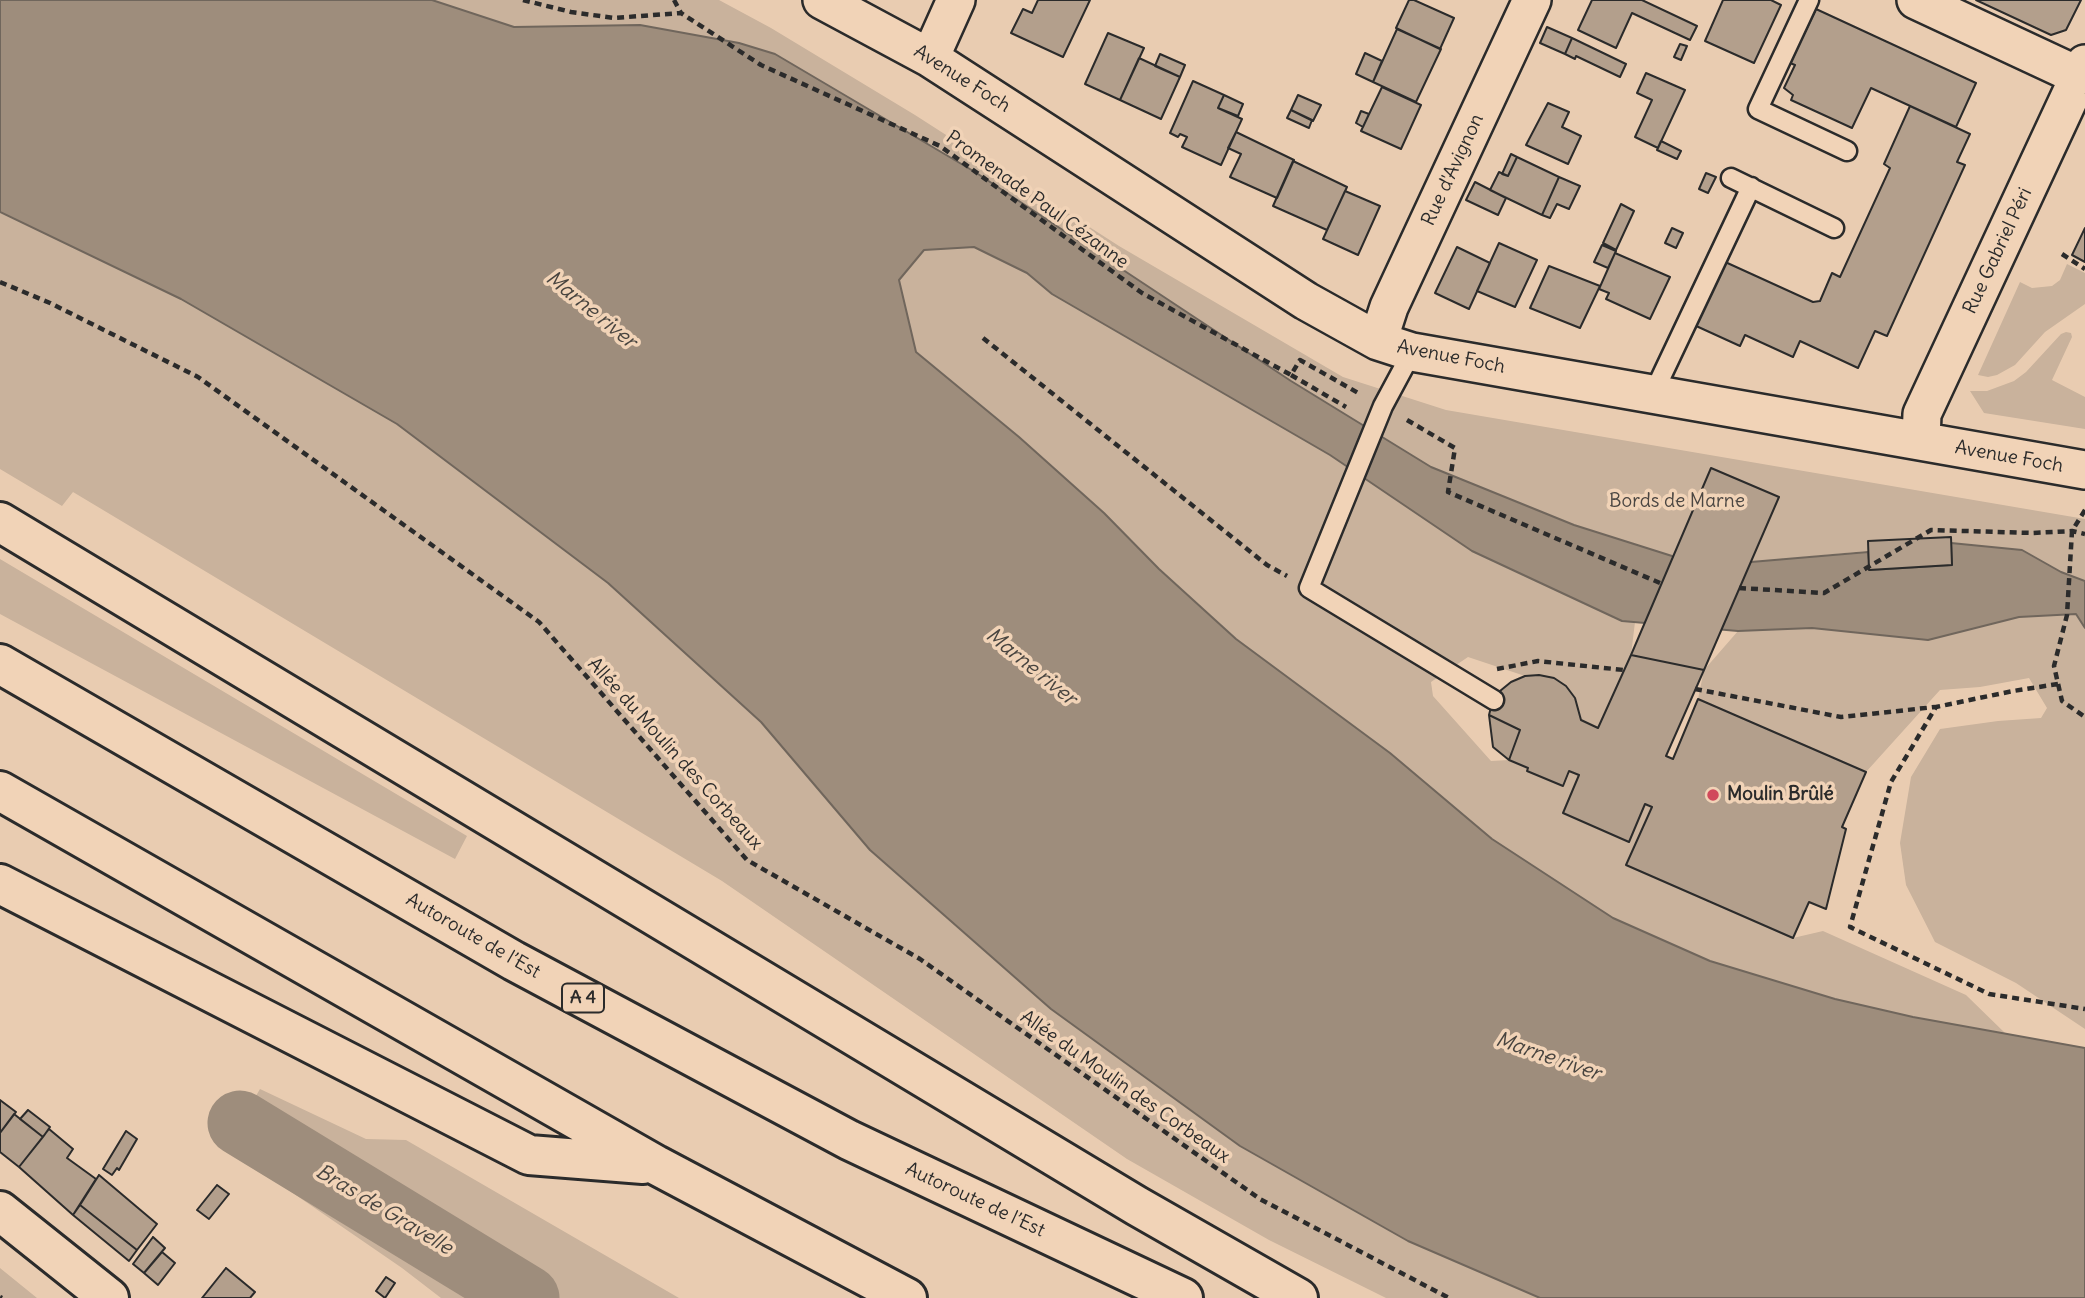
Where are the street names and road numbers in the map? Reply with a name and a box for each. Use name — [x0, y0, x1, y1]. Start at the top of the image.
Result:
street label: Avenue Foch — [910, 40, 1014, 118]
street label: Rue d'Avignon — [1417, 111, 1489, 229]
street label: Promenade Paul Cézanne — [941, 126, 1133, 274]
street label: Rue Gabriel Péri — [1959, 184, 2037, 318]
street label: Avenue Foch — [1395, 335, 1507, 379]
street label: Avenue Foch — [1953, 436, 2065, 478]
street label: Allée du Moulin des Corbeaux — [583, 653, 767, 855]
street label: Autoroute de l’Est — [402, 888, 544, 984]
road number: A 4 — [562, 984, 604, 1013]
street label: Allée du Moulin des Corbeaux — [1016, 1006, 1234, 1168]
street label: Autoroute de l’Est — [902, 1158, 1048, 1242]

